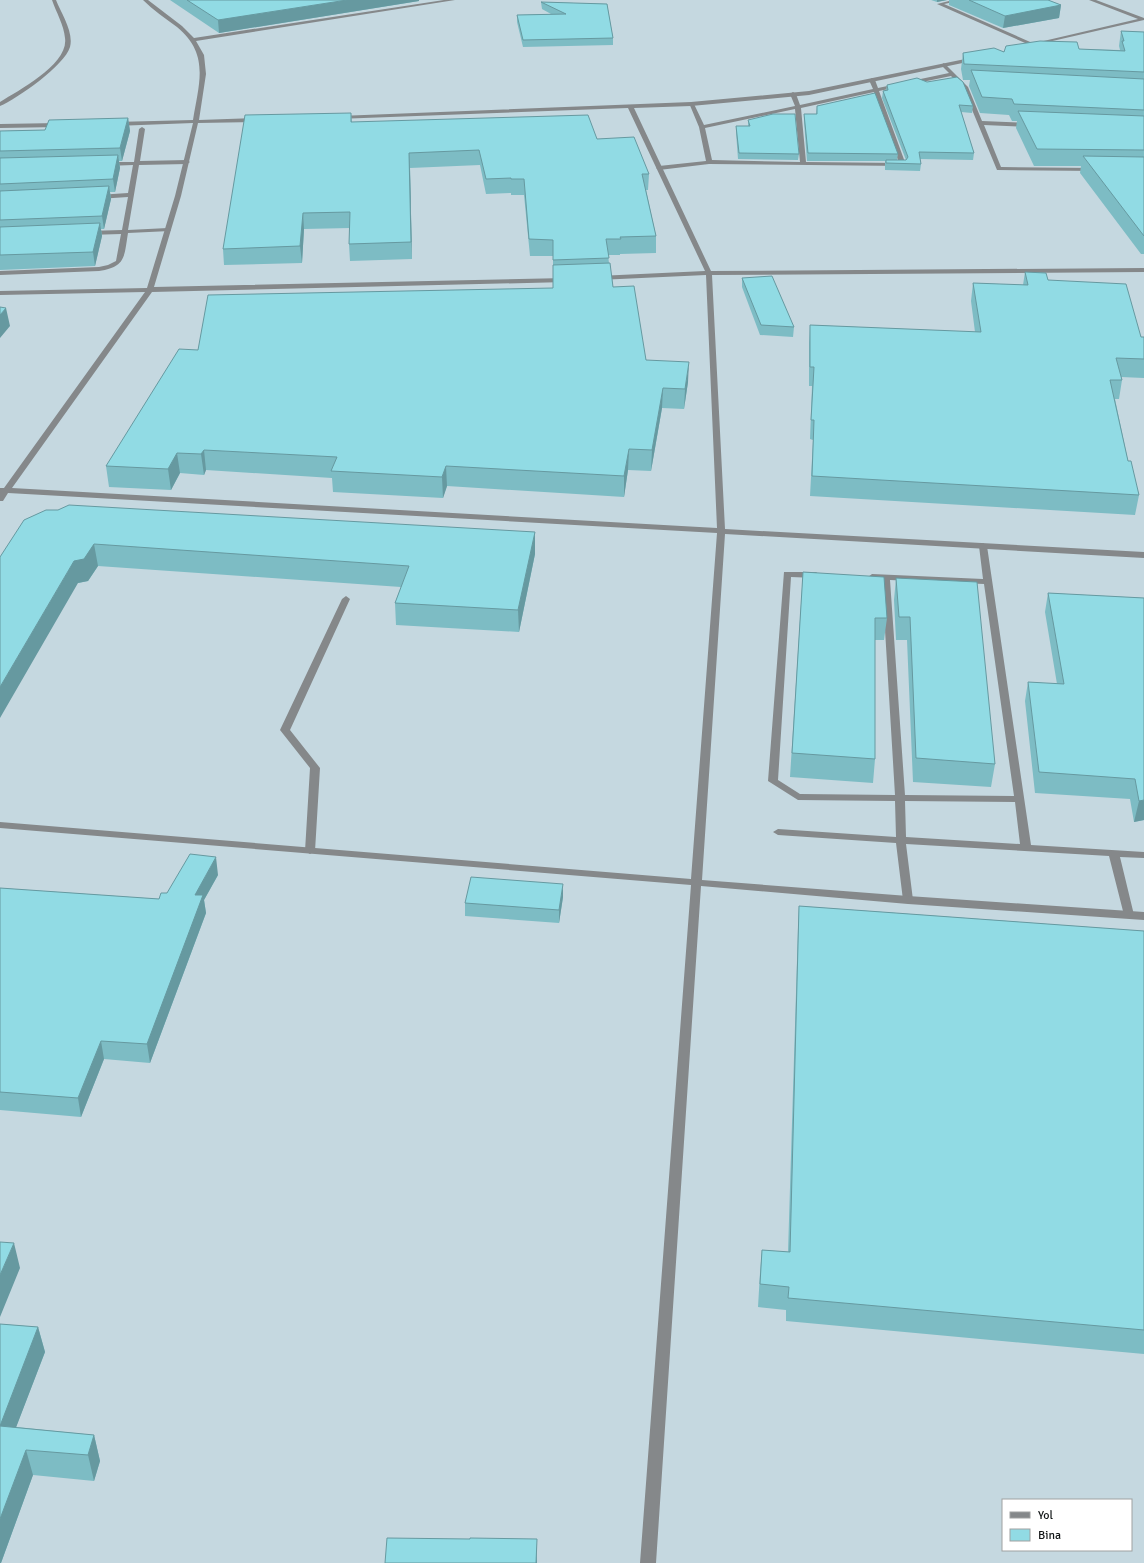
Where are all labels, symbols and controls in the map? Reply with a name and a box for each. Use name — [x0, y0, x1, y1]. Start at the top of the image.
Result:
legend — [1002, 1499, 1132, 1551]
text: Yol — [1038, 1508, 1054, 1523]
text: Bina — [1038, 1528, 1061, 1543]

